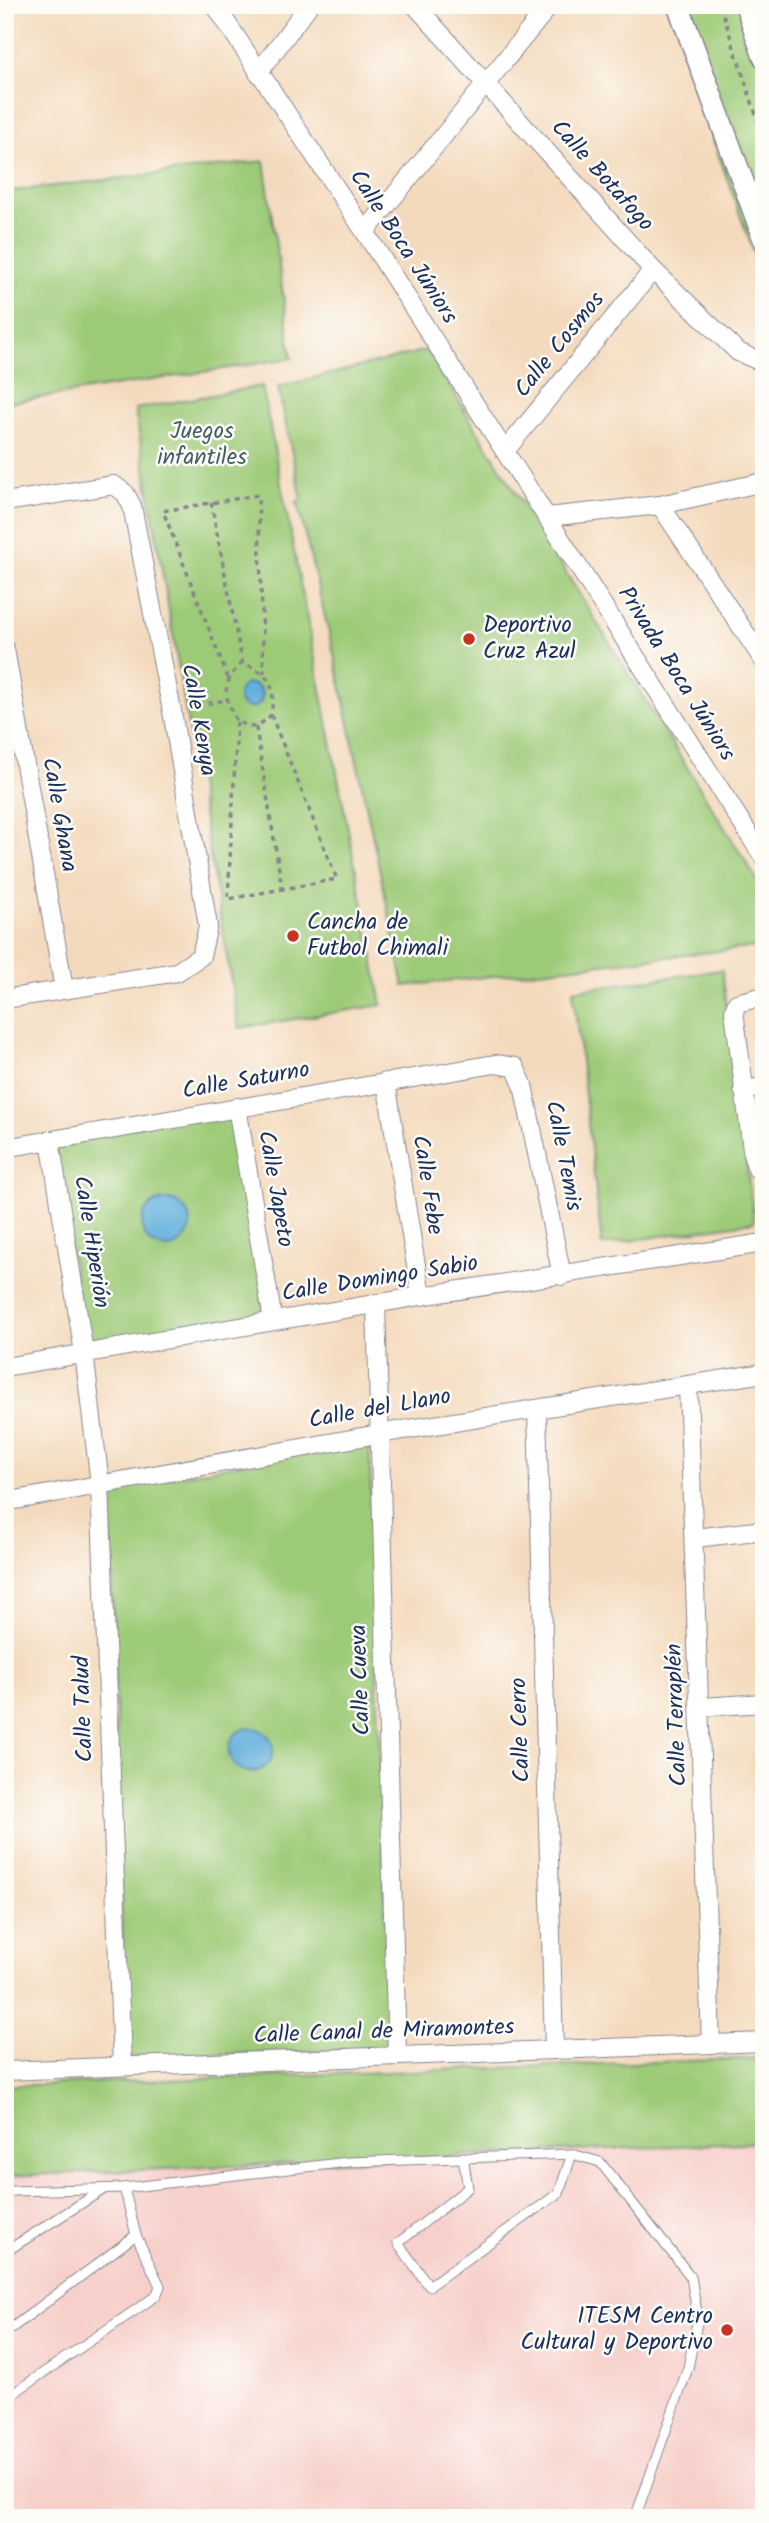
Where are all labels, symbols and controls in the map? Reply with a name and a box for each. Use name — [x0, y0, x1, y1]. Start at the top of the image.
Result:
street label: Calle Botafogo — [542, 112, 662, 240]
street label: Calle Boca Júniors — [339, 163, 467, 332]
street label: Calle Cosmos — [506, 284, 614, 406]
park label: Juegos infantiles — [157, 414, 247, 476]
street label: Privada Boca Júniors — [608, 580, 744, 769]
place label: Deportivo Cruz Azul — [483, 608, 576, 670]
marker: Deportivo Cruz Azul — [461, 631, 477, 647]
street label: Calle Kenya — [170, 661, 226, 779]
street label: Calle Ghana — [31, 755, 87, 875]
place label: Cancha de Futbol Chimali — [307, 905, 450, 967]
marker: Cancha de Futbol Chimali — [285, 928, 301, 944]
street label: Calle Saturno — [180, 1052, 312, 1110]
street label: Calle Temis — [535, 1098, 591, 1214]
street label: Calle Japeto — [247, 1128, 303, 1250]
street label: Calle Febe — [401, 1133, 453, 1237]
street label: Calle Hiperión — [63, 1173, 119, 1311]
street label: Calle Domingo Sabio — [279, 1246, 481, 1312]
street label: Calle del Llano — [306, 1379, 454, 1439]
street label: Calle Cueva — [341, 1624, 381, 1736]
street label: Calle Terraplén — [657, 1643, 697, 1787]
street label: Calle Talud — [64, 1655, 104, 1763]
street label: Calle Cerro — [501, 1677, 541, 1783]
street label: Calle Canal de Miramontes — [253, 2009, 515, 2055]
place label: ITESM Centro Cultural y Deportivo — [521, 2299, 713, 2361]
marker: ITESM Centro Cultural y Deportivo — [719, 2322, 735, 2338]

